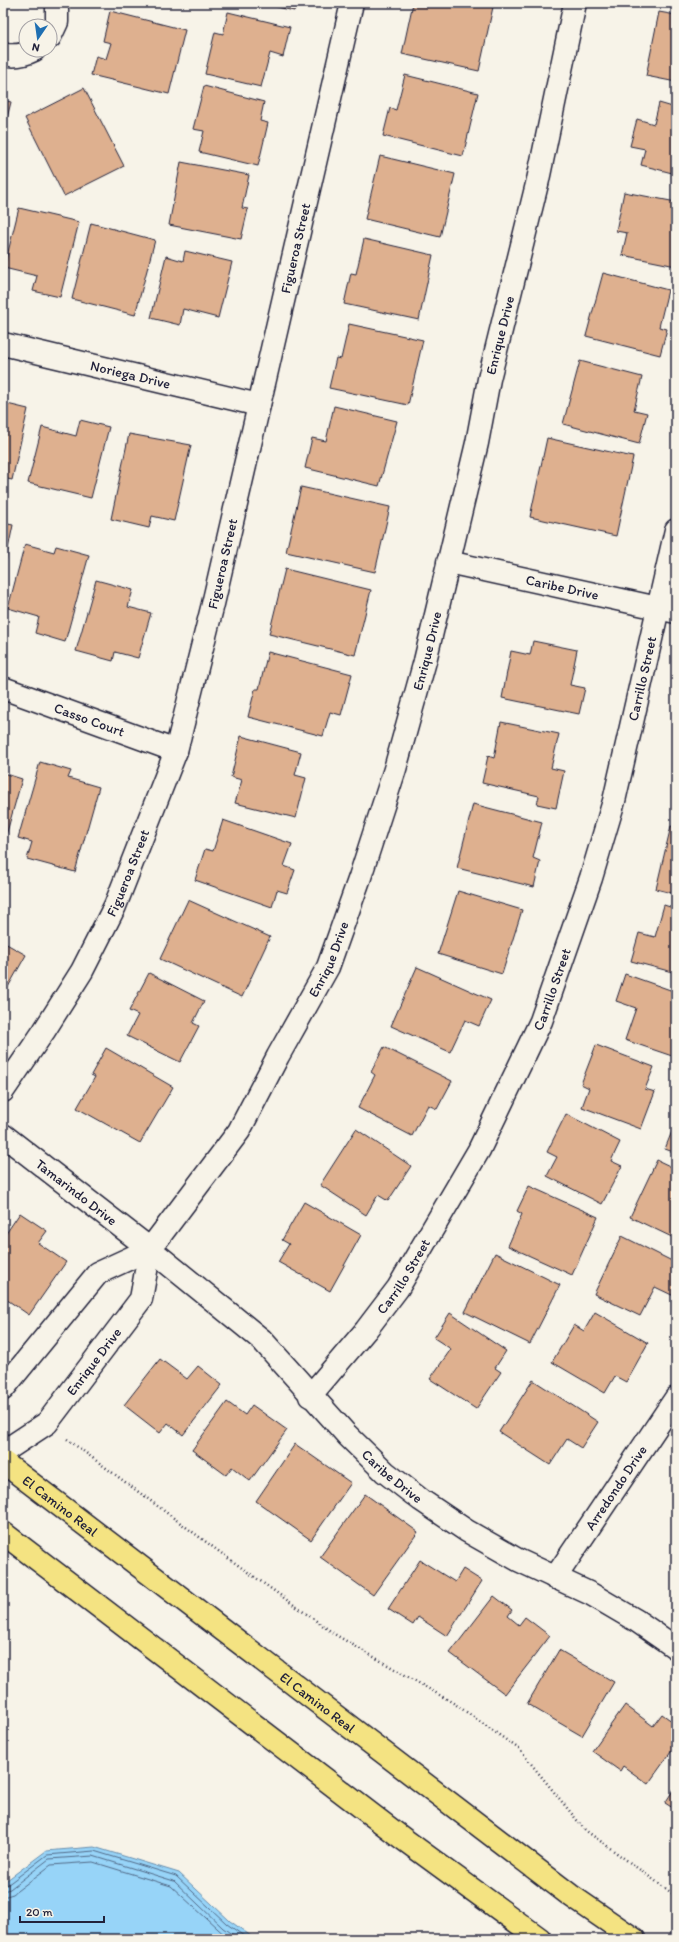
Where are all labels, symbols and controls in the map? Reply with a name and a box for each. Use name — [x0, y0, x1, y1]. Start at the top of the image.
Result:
north arrow — [18, 18, 58, 58]
text: N — [31, 40, 41, 54]
street label: Figueroa Street — [277, 201, 314, 295]
street label: Enrique Drive — [482, 294, 518, 377]
street label: Noriega Drive — [89, 357, 172, 393]
street label: Figueroa Street — [204, 517, 241, 611]
street label: Caribe Drive — [524, 571, 601, 604]
street label: Enrique Drive — [409, 609, 446, 692]
street label: Carrillo Street — [625, 635, 660, 723]
street label: Casso Court — [52, 699, 127, 741]
street label: Figueroa Street — [103, 827, 153, 920]
street label: Enrique Drive — [305, 919, 353, 1000]
street label: Carrillo Street — [530, 946, 575, 1034]
street label: Tamarindo Drive — [32, 1155, 121, 1229]
street label: Carrillo Street — [373, 1236, 434, 1318]
street label: Enrique Drive — [63, 1324, 125, 1399]
street label: Arredondo Drive — [582, 1442, 651, 1533]
street label: Caribe Drive — [358, 1446, 426, 1507]
street label: El Camino Real — [19, 1472, 101, 1540]
street label: El Camino Real — [276, 1669, 358, 1737]
scale bar — [20, 1898, 104, 1924]
text: 20 m — [26, 1905, 53, 1919]

